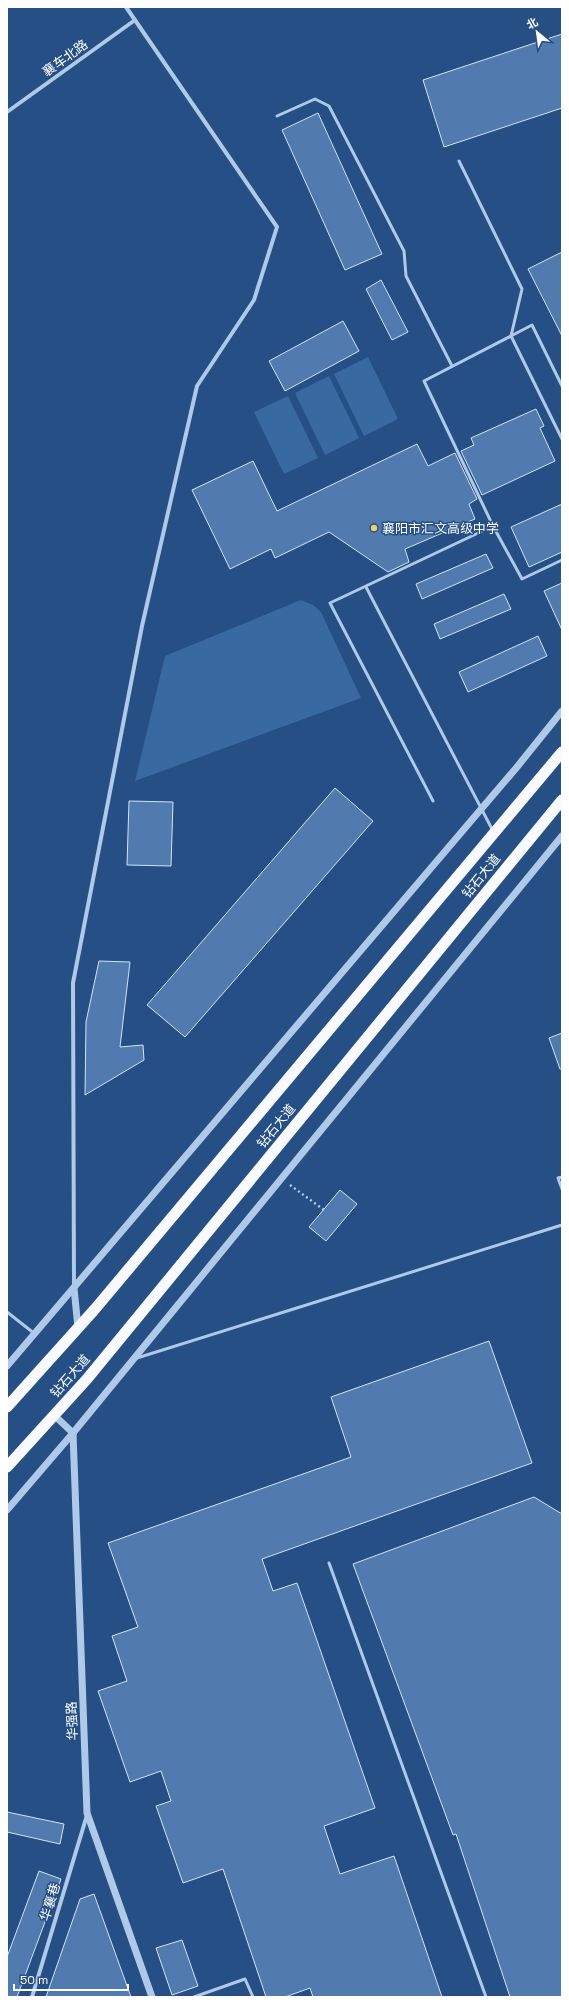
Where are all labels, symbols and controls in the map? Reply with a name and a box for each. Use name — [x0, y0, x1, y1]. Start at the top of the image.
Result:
north arrow — [517, 12, 557, 52]
text: 北 — [524, 14, 540, 32]
street label: 襄车北路 — [39, 36, 91, 80]
place label: 襄阳市汇文高级中学 — [382, 520, 499, 537]
marker: 襄阳市汇文高级中学 — [369, 523, 379, 533]
street label: 钻石大道 — [458, 850, 504, 902]
street label: 钻石大道 — [253, 1100, 299, 1152]
street label: 钻石大道 — [47, 1351, 93, 1401]
street label: 华强路 — [63, 1701, 81, 1741]
street label: 华襄巷 — [36, 1881, 64, 1923]
scale bar — [14, 1966, 128, 1992]
text: 50 m — [20, 1972, 48, 1988]

